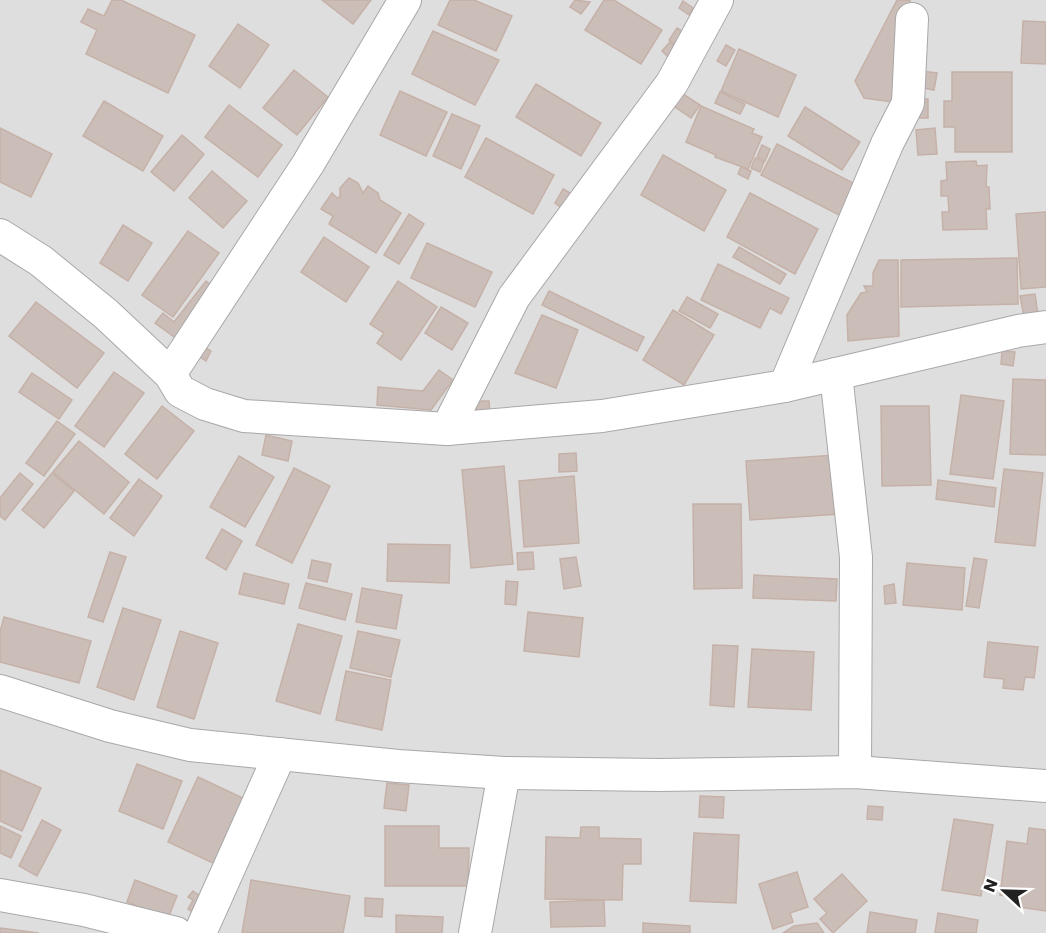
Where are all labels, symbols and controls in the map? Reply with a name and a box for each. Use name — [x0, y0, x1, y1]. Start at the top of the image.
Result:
north arrow — [974, 861, 1034, 921]
text: N — [978, 876, 1003, 895]

